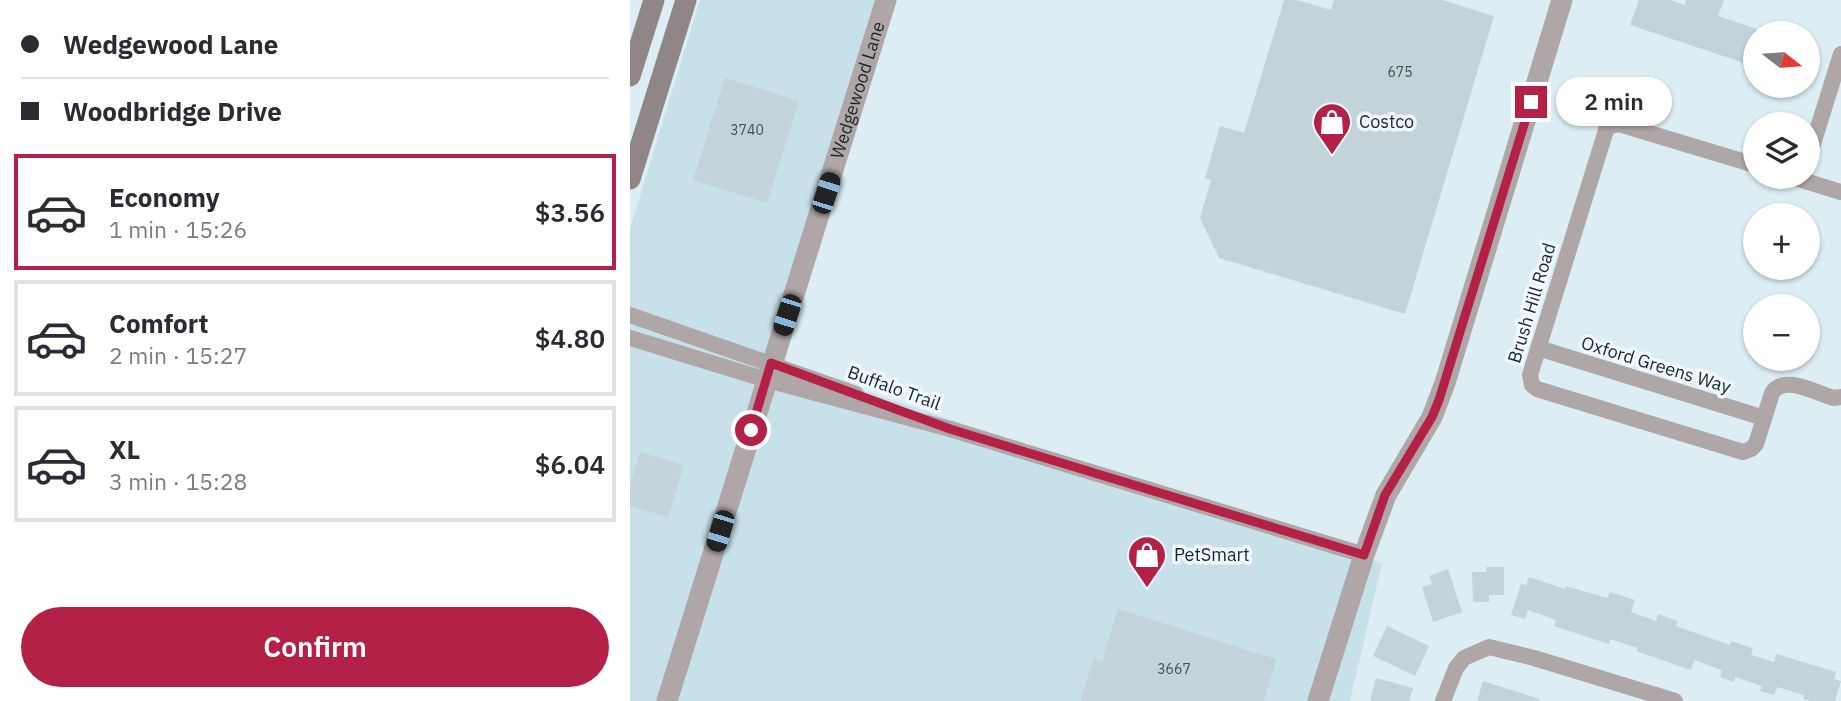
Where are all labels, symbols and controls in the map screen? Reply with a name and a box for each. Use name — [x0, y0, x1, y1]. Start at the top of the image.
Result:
street label: Wedgewood Lane — [825, 18, 890, 162]
north arrow — [1743, 21, 1820, 98]
map controls — [1743, 21, 1820, 371]
text: Wedgewood Lane — [63, 27, 278, 61]
house number: 675 — [1387, 63, 1413, 81]
callout: 2 min — [1556, 78, 1671, 126]
route end — [1515, 86, 1547, 118]
text: 2 min — [1584, 86, 1644, 116]
text: Woodbridge Drive — [63, 94, 282, 128]
shop icon: Costco — [1311, 101, 1353, 156]
place label: Costco — [1359, 110, 1414, 133]
button: layers — [1743, 112, 1820, 189]
house number: 3740 — [730, 121, 764, 139]
car — [810, 170, 843, 216]
text: Economy — [109, 180, 220, 214]
icon: car — [25, 181, 88, 244]
text: $3.56 — [535, 195, 605, 229]
button: + — [1743, 203, 1820, 280]
text: 1 min · 15:26 — [109, 214, 247, 244]
street label: Brush Hill Road — [1502, 240, 1561, 366]
car — [771, 292, 804, 338]
button: − — [1743, 294, 1820, 371]
text: Comfort — [109, 306, 208, 340]
icon: car — [25, 307, 88, 370]
text: $4.80 — [535, 321, 605, 355]
street label: Oxford Greens Way — [1579, 331, 1734, 398]
text: 2 min · 15:27 — [109, 340, 247, 370]
street label: Buffalo Trail — [844, 360, 944, 415]
route start — [735, 414, 767, 446]
text: XL — [109, 432, 140, 466]
icon: car — [25, 433, 88, 496]
text: $6.04 — [535, 447, 605, 481]
text: 3 min · 15:28 — [109, 466, 247, 496]
car — [704, 508, 737, 554]
shop icon: PetSmart — [1126, 534, 1168, 589]
place label: PetSmart — [1174, 543, 1250, 566]
button: Confirm — [21, 607, 609, 687]
house number: 3667 — [1157, 660, 1191, 678]

